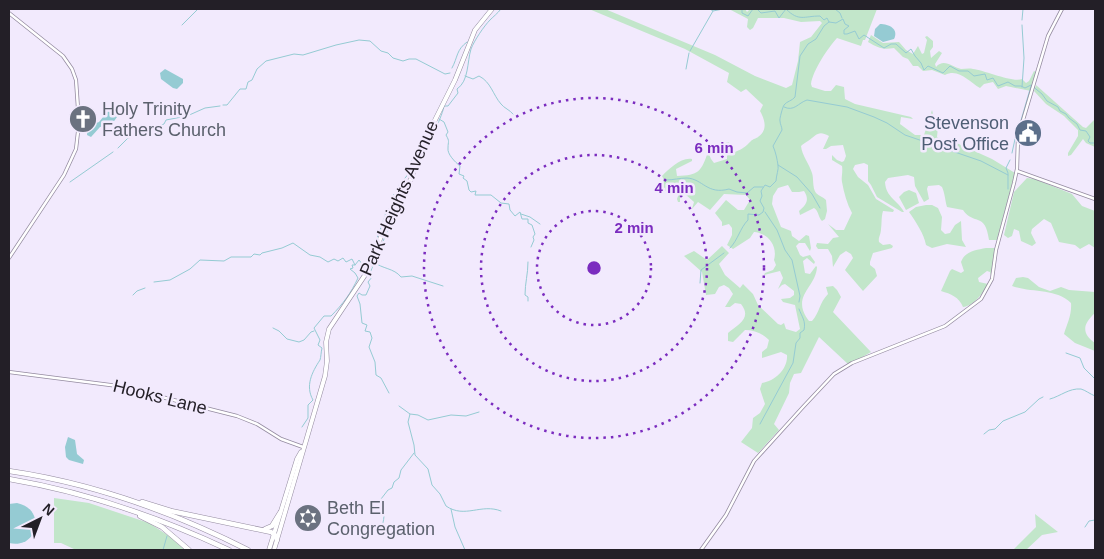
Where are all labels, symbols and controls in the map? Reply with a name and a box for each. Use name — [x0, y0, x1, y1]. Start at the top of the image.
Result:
place label: Holy Trinity Fathers Church — [102, 99, 226, 140]
church icon: Holy Trinity Fathers Church — [68, 104, 98, 134]
place label: Stevenson Post Office — [921, 113, 1009, 154]
street label: Park Heights Avenue — [356, 117, 442, 279]
public building icon: Stevenson Post Office — [1013, 118, 1043, 148]
text: 6 min — [694, 139, 734, 156]
text: 4 min — [654, 179, 694, 196]
text: 2 min — [614, 219, 654, 236]
centre of rings — [585, 259, 603, 277]
street label: Hooks Lane — [111, 376, 209, 418]
north arrow — [15, 494, 65, 544]
place label: Beth El Congregation — [327, 498, 435, 539]
text: N — [40, 500, 58, 519]
synagogue icon: Beth El Congregation — [293, 503, 323, 533]

